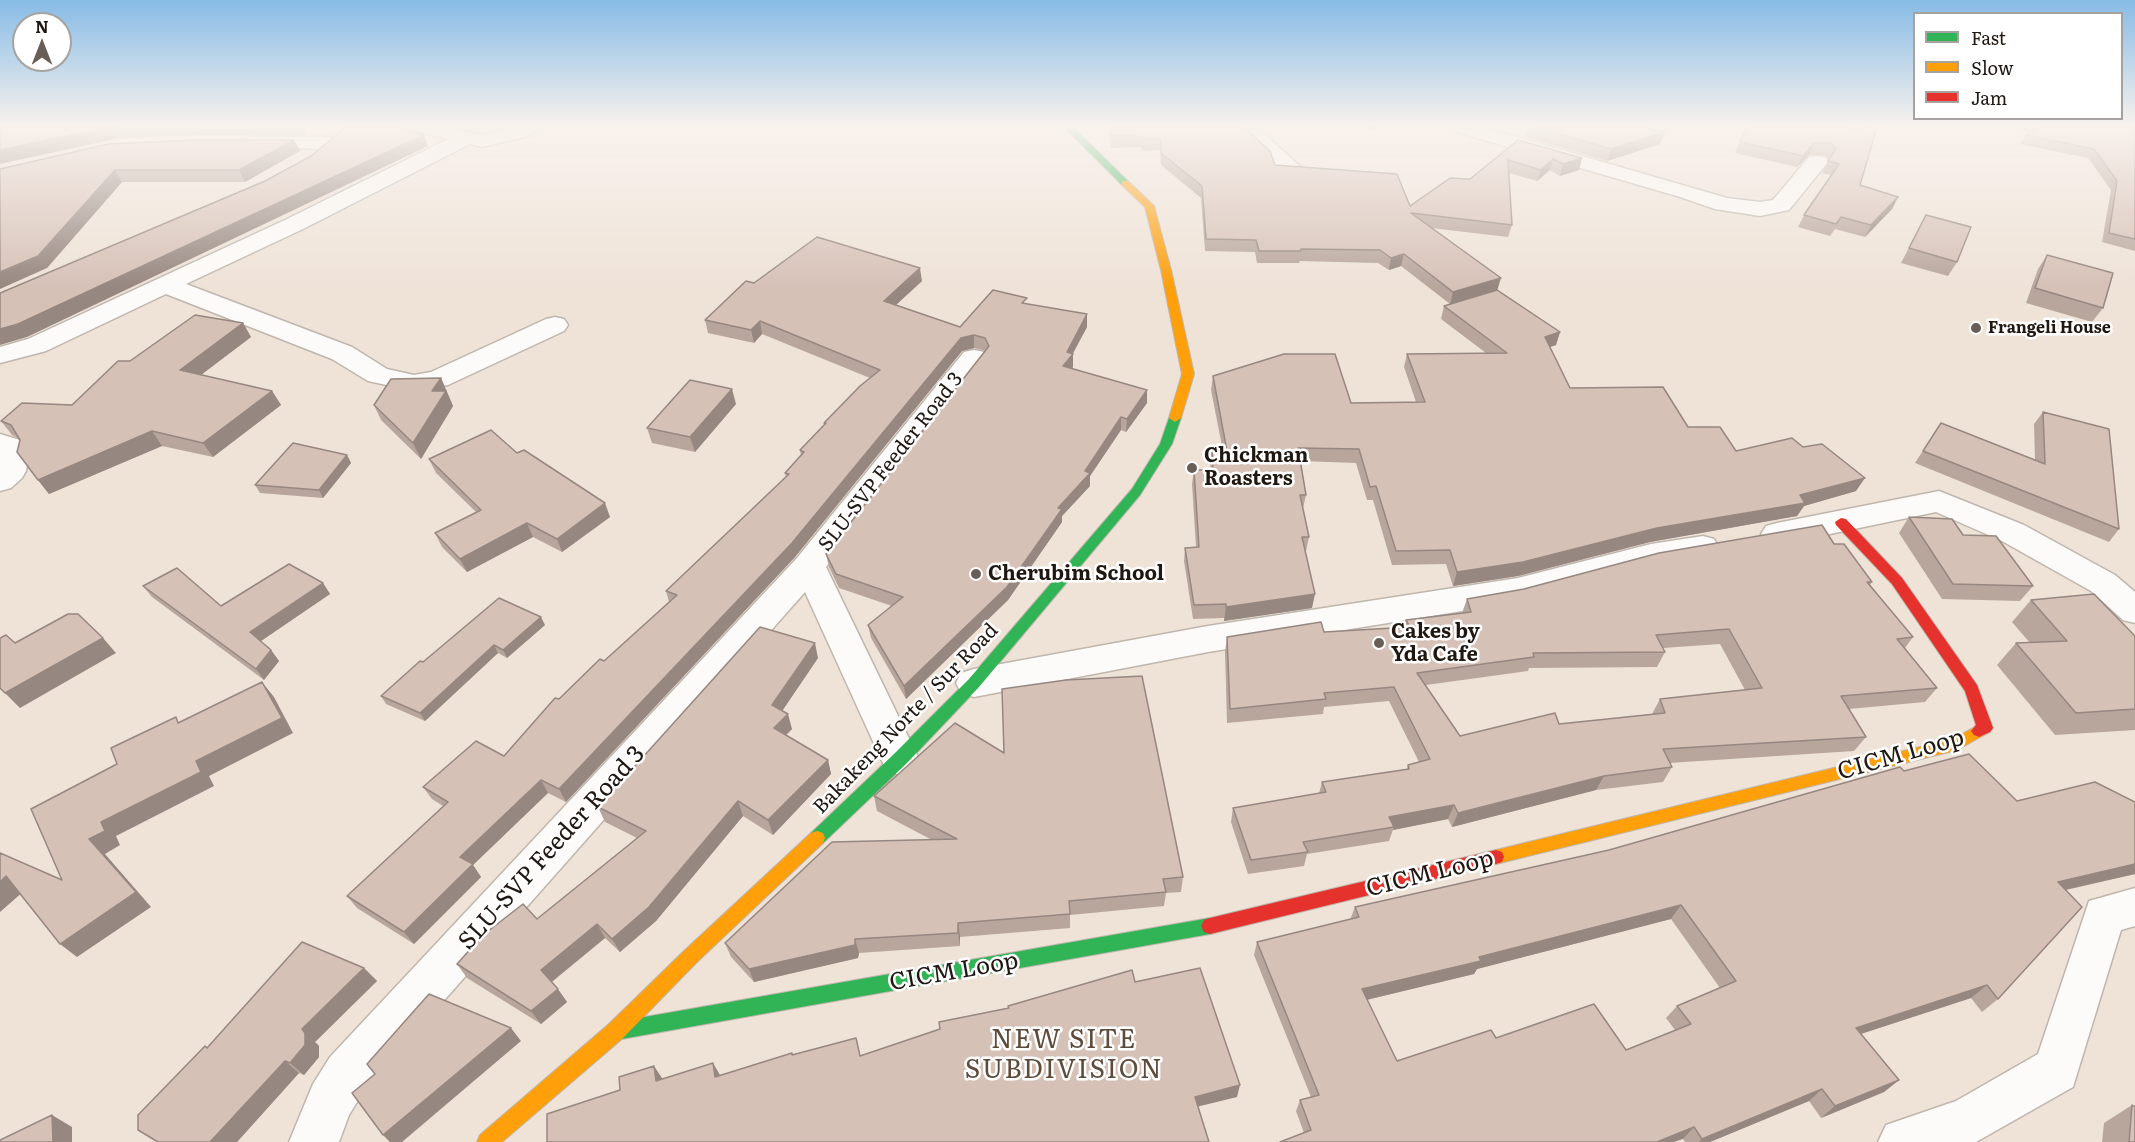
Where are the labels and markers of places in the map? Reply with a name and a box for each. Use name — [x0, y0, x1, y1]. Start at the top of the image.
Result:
place label: Frangeli House — [1988, 318, 2111, 338]
marker: Frangeli House — [1969, 321, 1983, 335]
place label: Chickman Roasters — [1204, 444, 1308, 491]
marker: Chickman Roasters — [1185, 461, 1199, 475]
place label: Cherubim School — [988, 562, 1164, 586]
marker: Cherubim School — [969, 567, 983, 581]
place label: Cakes by Yda Cafe — [1391, 620, 1480, 667]
marker: Cakes by Yda Cafe — [1372, 636, 1386, 650]

